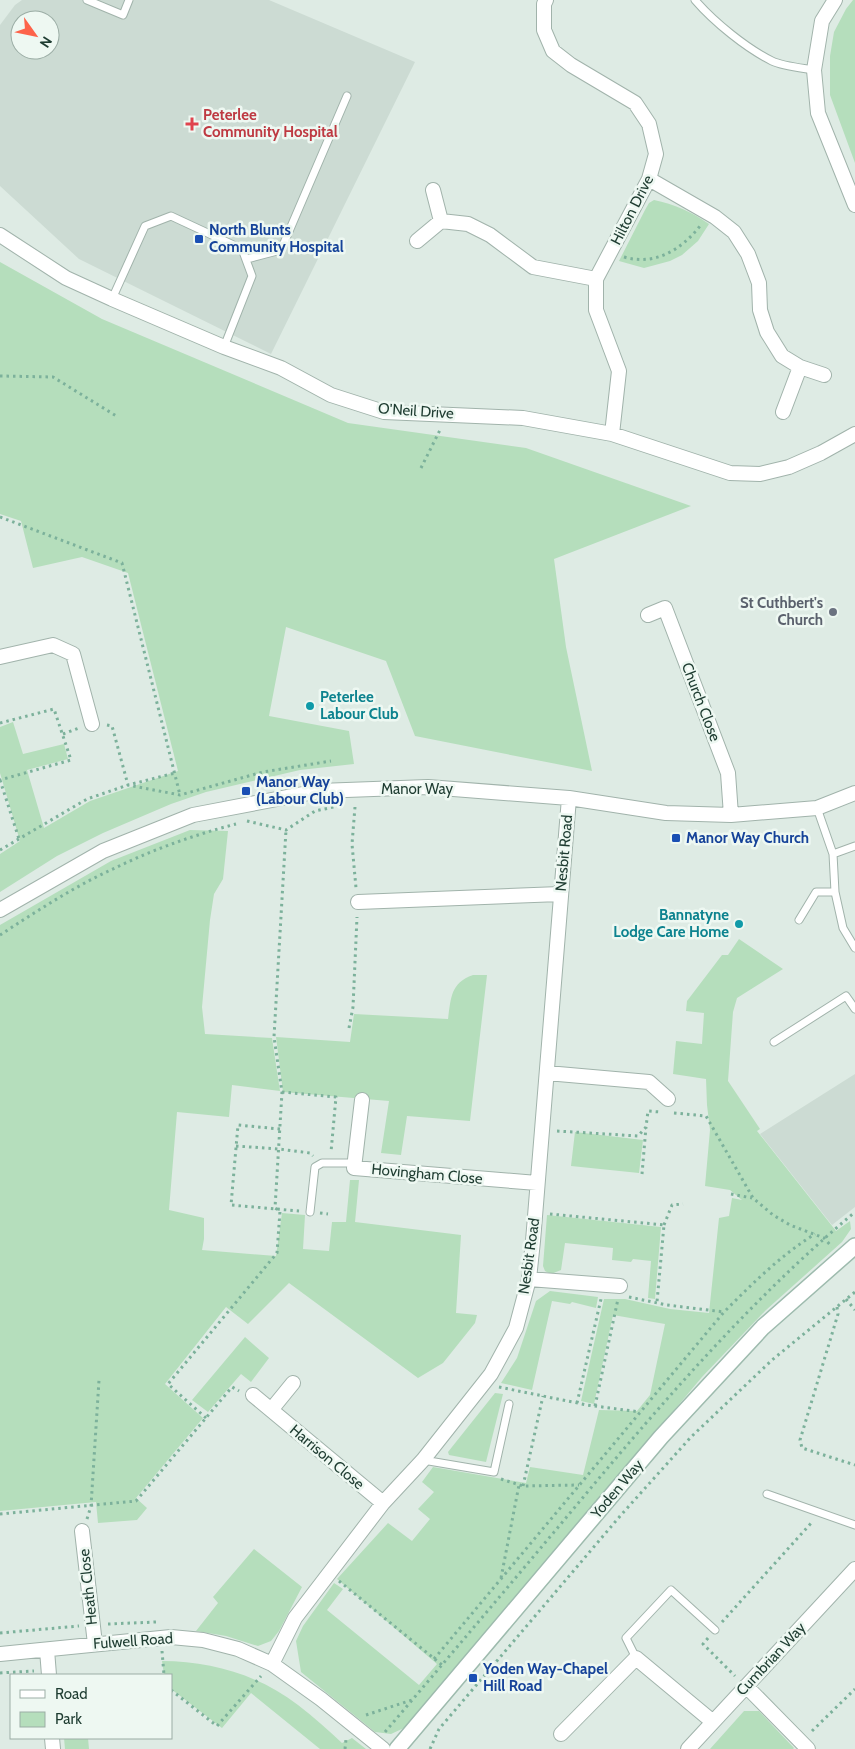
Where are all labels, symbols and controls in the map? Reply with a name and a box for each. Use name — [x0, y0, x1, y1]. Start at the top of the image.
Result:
north arrow — [10, 10, 60, 60]
text: N — [36, 33, 56, 51]
place label: Peterlee Community Hospital — [203, 106, 338, 141]
marker: Peterlee Community Hospital — [185, 117, 199, 131]
street label: Hilton Drive — [607, 172, 657, 248]
place label: North Blunts Community Hospital — [209, 221, 344, 256]
marker: North Blunts Community Hospital — [193, 233, 205, 245]
street label: O'Neil Drive — [378, 399, 455, 423]
place label: St Cuthbert's Church — [740, 594, 823, 629]
marker: St Cuthbert's Church — [827, 606, 839, 618]
street label: Church Close — [678, 660, 724, 744]
place label: Peterlee Labour Club — [320, 688, 399, 723]
marker: Peterlee Labour Club — [304, 700, 316, 712]
place label: Manor Way (Labour Club) — [256, 773, 344, 808]
street label: Manor Way — [381, 780, 453, 798]
marker: Manor Way (Labour Club) — [240, 785, 252, 797]
street label: Nesbit Road — [552, 814, 576, 892]
place label: Manor Way Church — [686, 829, 809, 847]
marker: Manor Way Church — [670, 832, 682, 844]
place label: Bannatyne Lodge Care Home — [613, 906, 729, 941]
marker: Bannatyne Lodge Care Home — [733, 918, 745, 930]
street label: Hovingham Close — [371, 1160, 484, 1188]
street label: Nesbit Road — [515, 1217, 543, 1295]
street label: Harrison Close — [286, 1421, 368, 1493]
street label: Yoden Way — [587, 1456, 647, 1523]
street label: Heath Close — [75, 1548, 101, 1626]
street label: Cumbrian Way — [733, 1618, 810, 1699]
street label: Fulwell Road — [92, 1629, 174, 1653]
place label: Yoden Way-Chapel Hill Road — [482, 1660, 608, 1695]
marker: Yoden Way-Chapel Hill Road — [467, 1672, 479, 1684]
legend — [10, 1674, 172, 1739]
text: Road — [55, 1685, 88, 1703]
text: Park — [55, 1710, 82, 1728]

